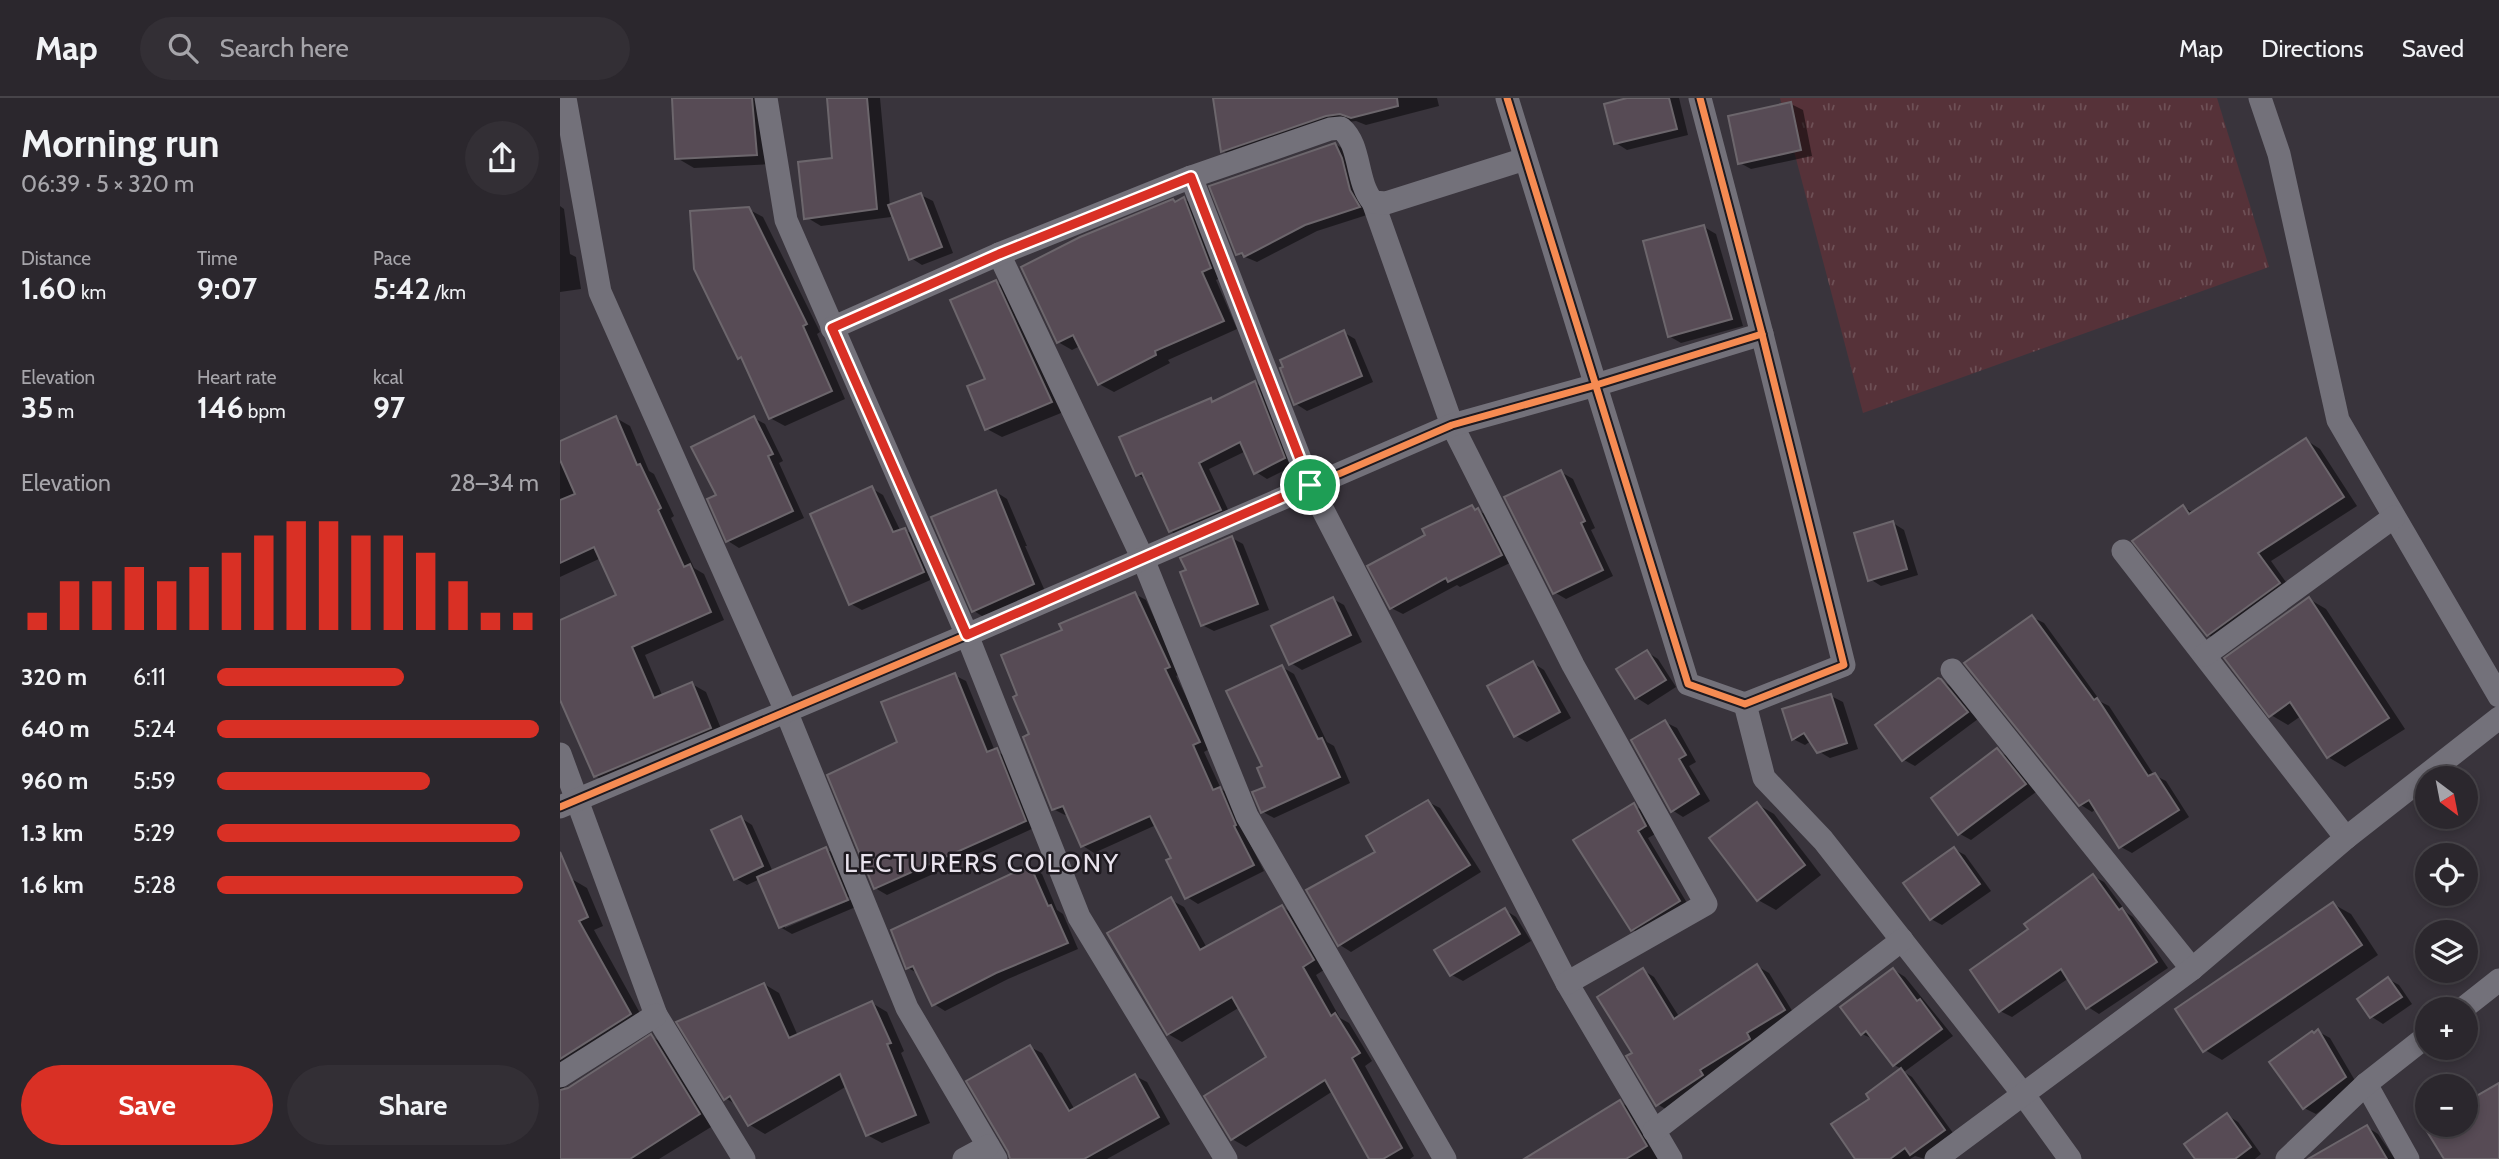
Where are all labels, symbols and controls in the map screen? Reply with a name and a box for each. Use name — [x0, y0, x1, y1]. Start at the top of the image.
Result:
search box — [140, 17, 630, 80]
text: Map — [35, 28, 98, 68]
icon: search — [164, 29, 202, 67]
text: Search here — [220, 32, 349, 64]
text: Map — [2179, 34, 2223, 63]
text: Directions — [2261, 34, 2364, 63]
text: Saved — [2402, 34, 2464, 63]
text: Morning run — [21, 120, 220, 167]
button: share — [465, 121, 539, 195]
text: 06:39 · 5 × 320 m — [21, 170, 194, 198]
text: Distance — [21, 247, 91, 270]
text: Time — [197, 247, 237, 270]
text: Pace — [373, 247, 411, 270]
text: 1.60 — [21, 270, 77, 307]
text: 9:07 — [197, 270, 257, 307]
text: 5:42 — [373, 270, 430, 307]
text: km — [77, 281, 106, 304]
text: /km — [430, 281, 466, 304]
text: Elevation — [21, 366, 95, 389]
text: Heart rate — [197, 366, 277, 389]
text: kcal — [373, 366, 403, 389]
text: 35 — [21, 389, 53, 426]
text: 146 — [197, 389, 244, 426]
text: 97 — [373, 389, 405, 426]
text: m — [53, 400, 74, 423]
text: bpm — [244, 400, 286, 423]
pin — [1280, 455, 1340, 515]
icon: arrive — [1291, 466, 1329, 504]
text: Elevation — [21, 469, 111, 497]
text: 28–34 m — [450, 469, 539, 497]
text: 320 m — [21, 663, 87, 691]
text: 6:11 — [133, 663, 166, 691]
text: 640 m — [21, 715, 90, 743]
text: 5:24 — [133, 715, 176, 743]
north arrow — [2415, 766, 2478, 830]
map controls — [2415, 766, 2478, 1137]
text: 960 m — [21, 767, 88, 795]
text: 5:59 — [133, 767, 176, 795]
text: 1.3 km — [21, 819, 83, 847]
text: 5:29 — [133, 819, 175, 847]
button: locate — [2415, 843, 2478, 906]
district label: LECTURERS COLONY — [844, 847, 1120, 879]
text: 1.6 km — [21, 871, 84, 899]
text: 5:28 — [133, 871, 176, 899]
button: layers — [2415, 920, 2478, 983]
button: + — [2415, 997, 2478, 1060]
button: Save — [21, 1065, 273, 1145]
button: Share — [287, 1065, 539, 1145]
button: − — [2415, 1074, 2478, 1137]

